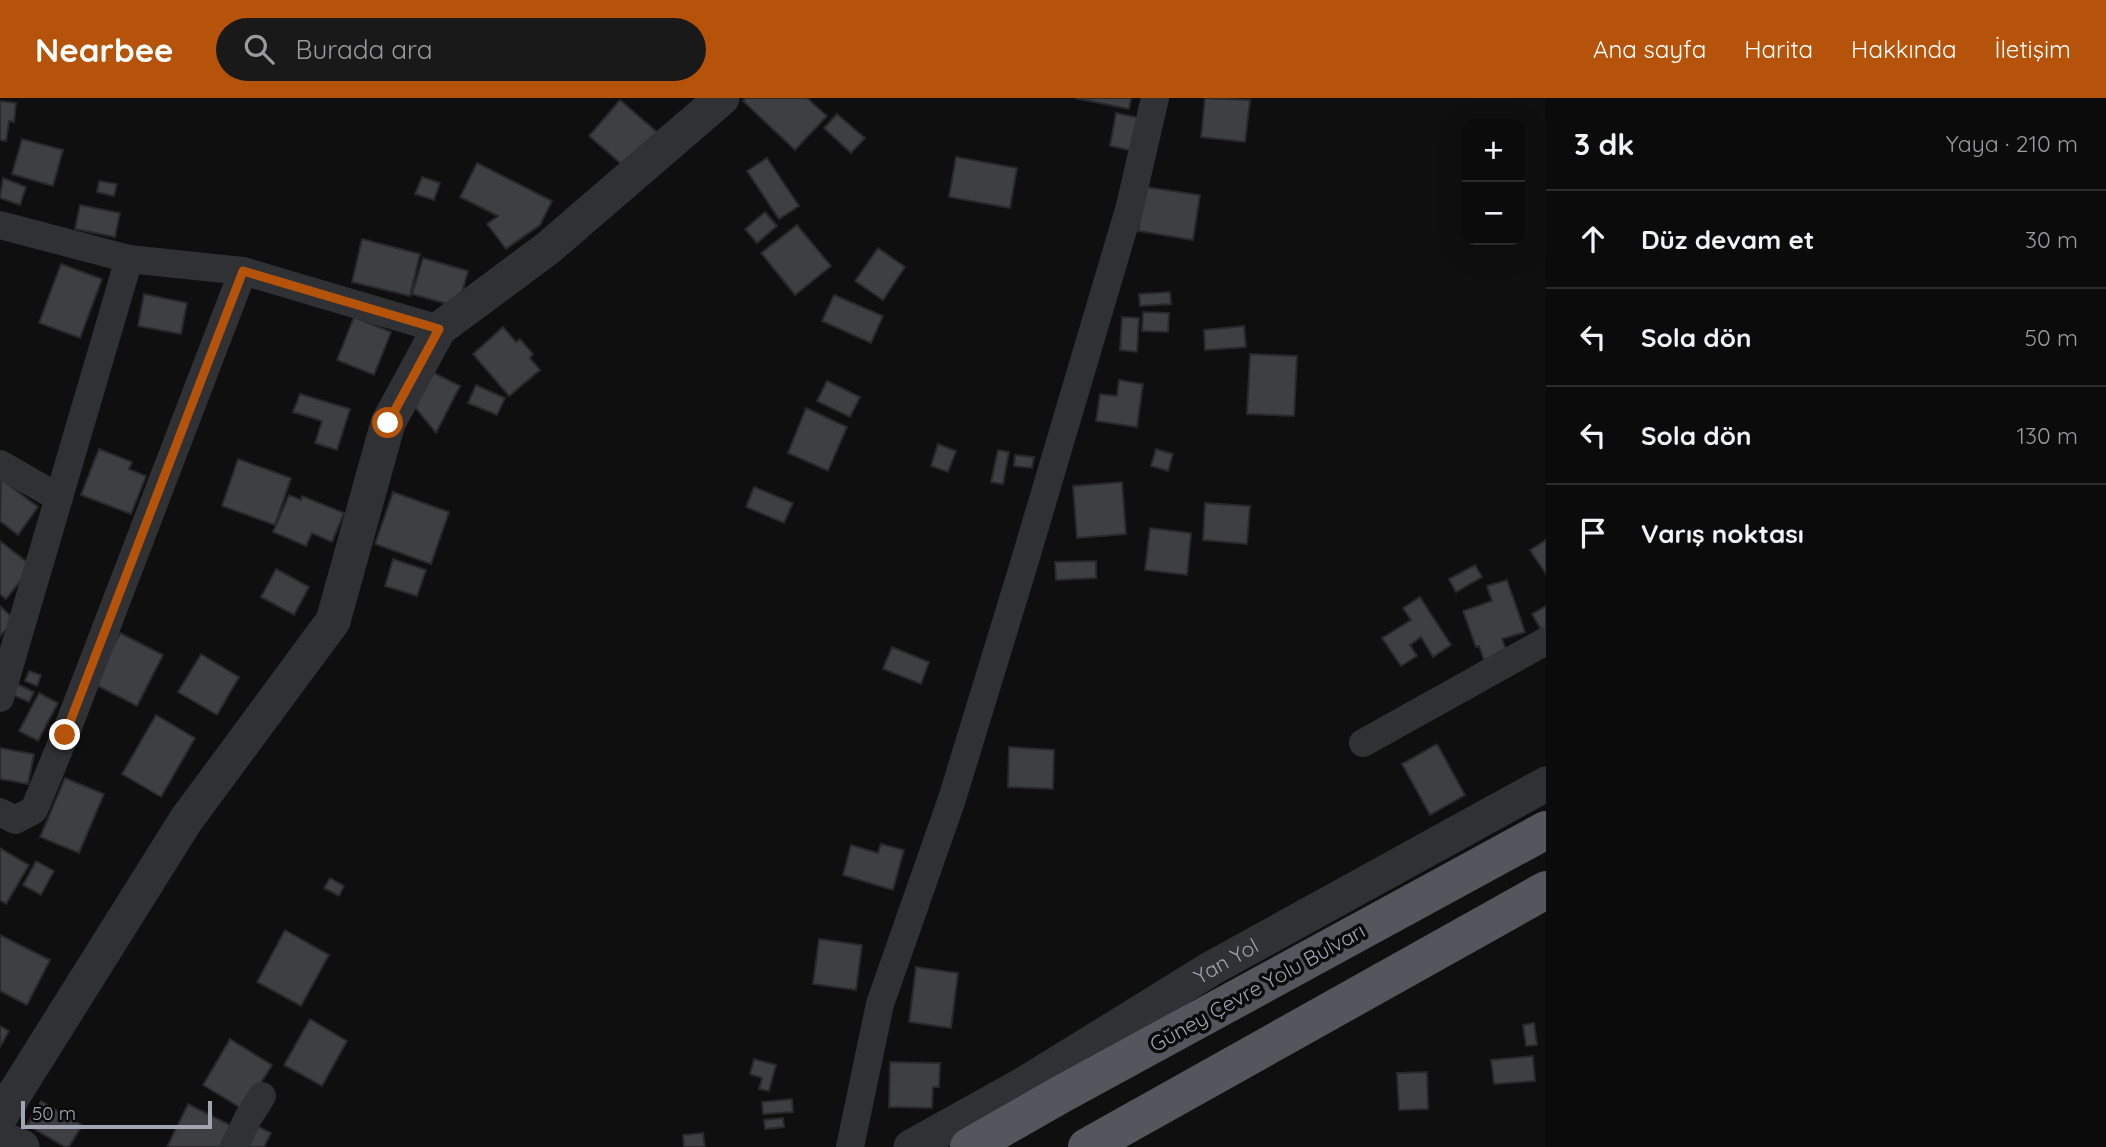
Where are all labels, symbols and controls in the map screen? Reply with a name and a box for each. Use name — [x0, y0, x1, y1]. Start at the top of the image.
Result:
search box — [216, 18, 706, 81]
text: Nearbee — [35, 29, 174, 70]
icon: search — [240, 30, 278, 68]
text: Burada ara — [296, 33, 433, 66]
text: Ana sayfa — [1593, 34, 1706, 64]
text: Harita — [1744, 34, 1813, 64]
text: Hakkında — [1851, 34, 1957, 64]
text: İletişim — [1995, 34, 2071, 64]
map controls — [1462, 119, 1525, 245]
button: + — [1462, 119, 1525, 182]
text: 3 dk — [1574, 125, 1634, 163]
text: Yaya · 210 m — [1946, 129, 2078, 158]
button: − — [1462, 182, 1525, 245]
icon: ahead — [1574, 220, 1612, 258]
text: Düz devam et — [1641, 223, 1814, 256]
text: 30 m — [2025, 225, 2078, 254]
icon: left — [1574, 318, 1612, 356]
text: Sola dön — [1641, 321, 1751, 354]
text: 50 m — [2025, 323, 2078, 352]
route start — [372, 407, 403, 438]
icon: left — [1574, 416, 1612, 454]
text: Sola dön — [1641, 419, 1751, 452]
text: 130 m — [2016, 421, 2078, 450]
icon: arrive — [1574, 514, 1612, 552]
text: Varış noktası — [1641, 517, 1804, 550]
route end — [49, 719, 80, 750]
street label: Güney Çevre Yolu Bulvarı — [1145, 917, 1369, 1057]
street label: Yan Yol — [1189, 932, 1263, 989]
scale bar — [21, 1098, 212, 1130]
text: 50 m — [32, 1101, 76, 1125]

